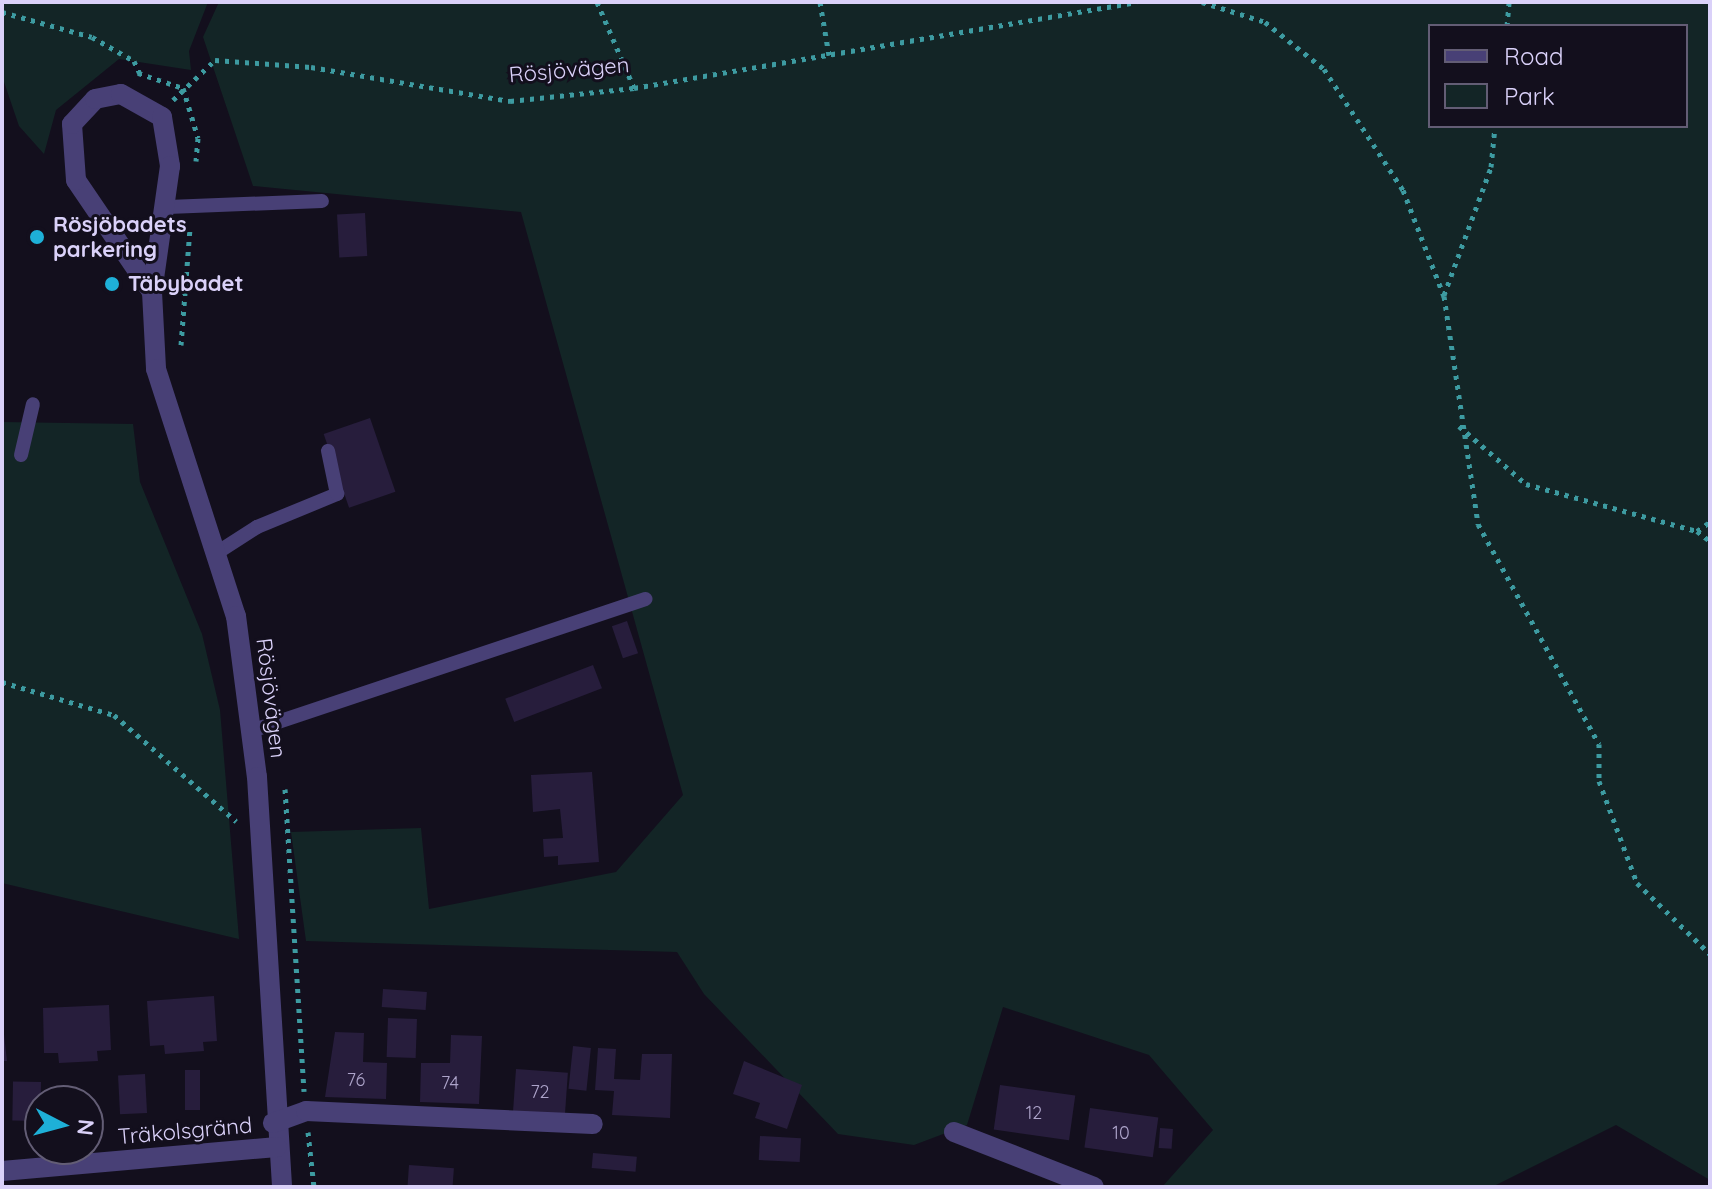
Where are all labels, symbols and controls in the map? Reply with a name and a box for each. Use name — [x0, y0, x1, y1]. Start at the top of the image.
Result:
legend — [1428, 24, 1688, 128]
text: Road — [1504, 41, 1564, 71]
street label: Rösjövägen — [508, 52, 630, 88]
text: Park — [1504, 81, 1555, 111]
place label: Rösjöbadets parkering — [53, 211, 187, 262]
marker: Rösjöbadets parkering — [28, 228, 46, 246]
place label: Täbybadet — [128, 271, 244, 297]
marker: Täbybadet — [103, 275, 121, 293]
street label: Rösjövägen — [251, 636, 291, 760]
house number: 76 — [347, 1069, 365, 1091]
house number: 74 — [441, 1072, 459, 1094]
house number: 72 — [530, 1081, 550, 1103]
north arrow — [24, 1085, 104, 1165]
house number: 12 — [1026, 1102, 1042, 1124]
street label: Träkolsgränd — [117, 1112, 253, 1150]
text: N — [71, 1118, 101, 1137]
house number: 10 — [1112, 1122, 1130, 1144]

